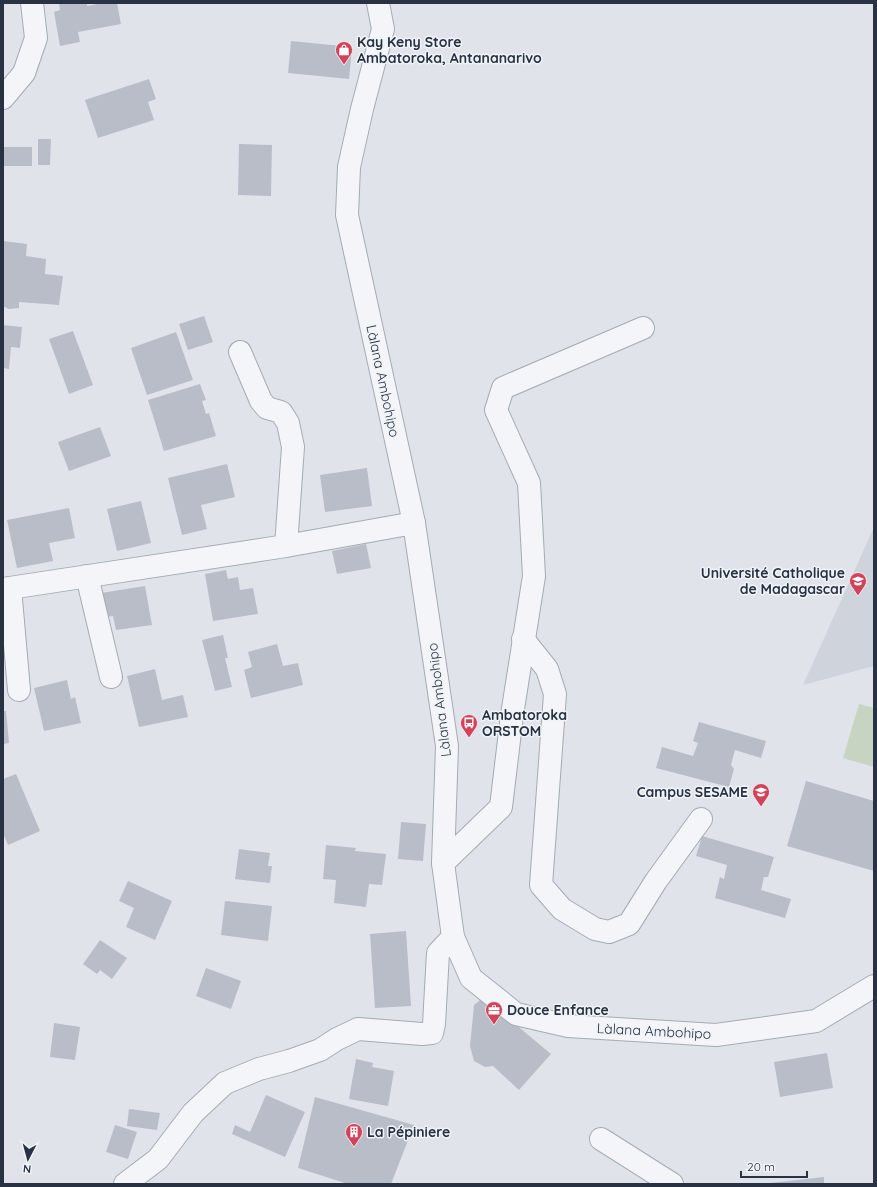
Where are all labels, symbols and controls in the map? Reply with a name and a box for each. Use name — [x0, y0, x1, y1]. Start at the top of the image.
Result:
place label: Kay Keny Store Ambatoroka, Antananarivo — [357, 33, 542, 67]
shop icon: Kay Keny Store Ambatoroka, Antananarivo — [334, 40, 354, 65]
street label: Làlana Ambohipo — [362, 323, 404, 439]
place label: Université Catholique de Madagascar — [701, 564, 845, 598]
school or university icon: Université Catholique de Madagascar — [848, 571, 868, 596]
street label: Làlana Ambohipo — [423, 642, 455, 758]
place label: Ambatoroka ORSTOM — [482, 706, 567, 740]
bus stop icon: Ambatoroka ORSTOM — [459, 713, 479, 738]
school or university icon: Campus SESAME — [751, 782, 771, 807]
place label: Campus SESAME — [637, 783, 748, 801]
office icon: Douce Enfance — [484, 1000, 504, 1025]
place label: Douce Enfance — [507, 1001, 609, 1019]
street label: Làlana Ambohipo — [596, 1019, 712, 1043]
building icon: La Pépiniere — [344, 1122, 364, 1147]
place label: La Pépiniere — [367, 1123, 450, 1141]
north arrow — [8, 1139, 48, 1179]
scale bar — [741, 1153, 807, 1179]
text: 20 m — [747, 1159, 775, 1174]
text: N — [22, 1162, 32, 1176]

